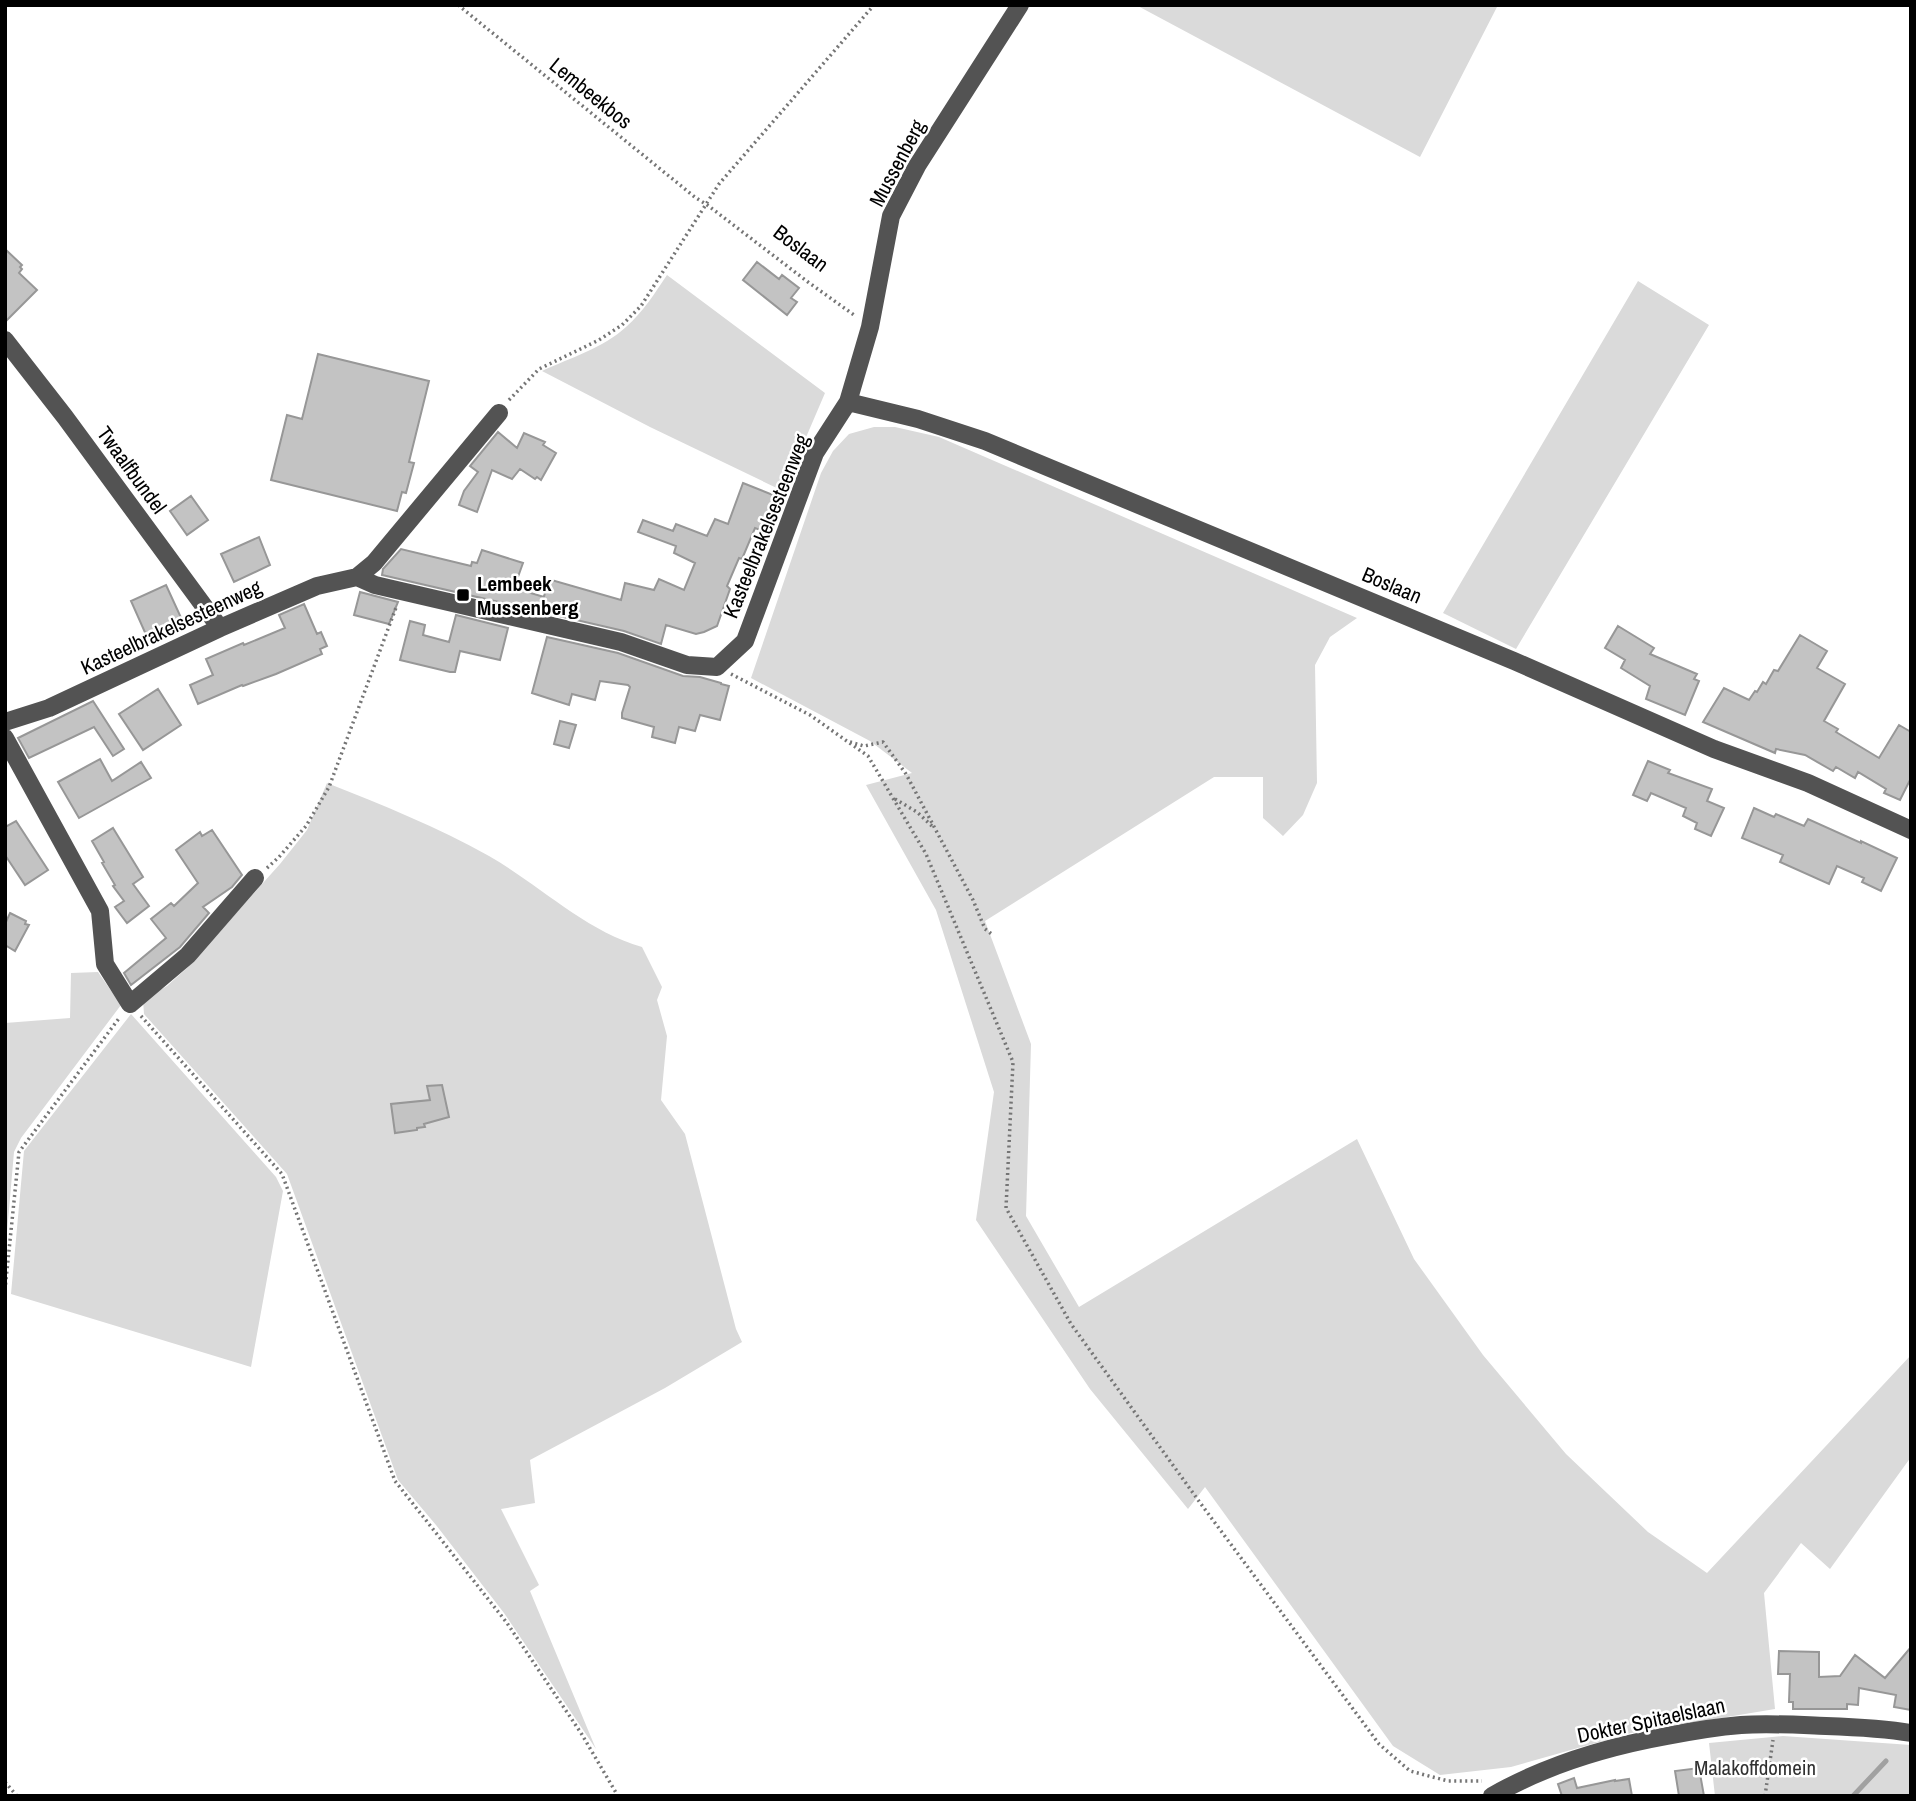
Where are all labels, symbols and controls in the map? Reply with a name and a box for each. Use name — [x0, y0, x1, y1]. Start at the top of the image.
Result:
street label: Lembeekbos — [544, 51, 638, 135]
street label: Mussenberg — [862, 114, 932, 212]
street label: Boslaan — [767, 218, 835, 278]
street label: Twaalfbundel — [90, 420, 174, 520]
street label: Kasteelbrakelsesteenweg — [716, 429, 816, 622]
street label: Boslaan — [1358, 559, 1426, 611]
place label: Lembeek Mussenberg — [477, 569, 579, 622]
street label: Kasteelbrakelsesteenweg — [76, 572, 266, 682]
marker: Lembeek Mussenberg — [455, 587, 471, 603]
street label: Dokter Spitaelslaan — [1574, 1690, 1728, 1750]
park label: Malakoffdomein — [1694, 1753, 1816, 1782]

